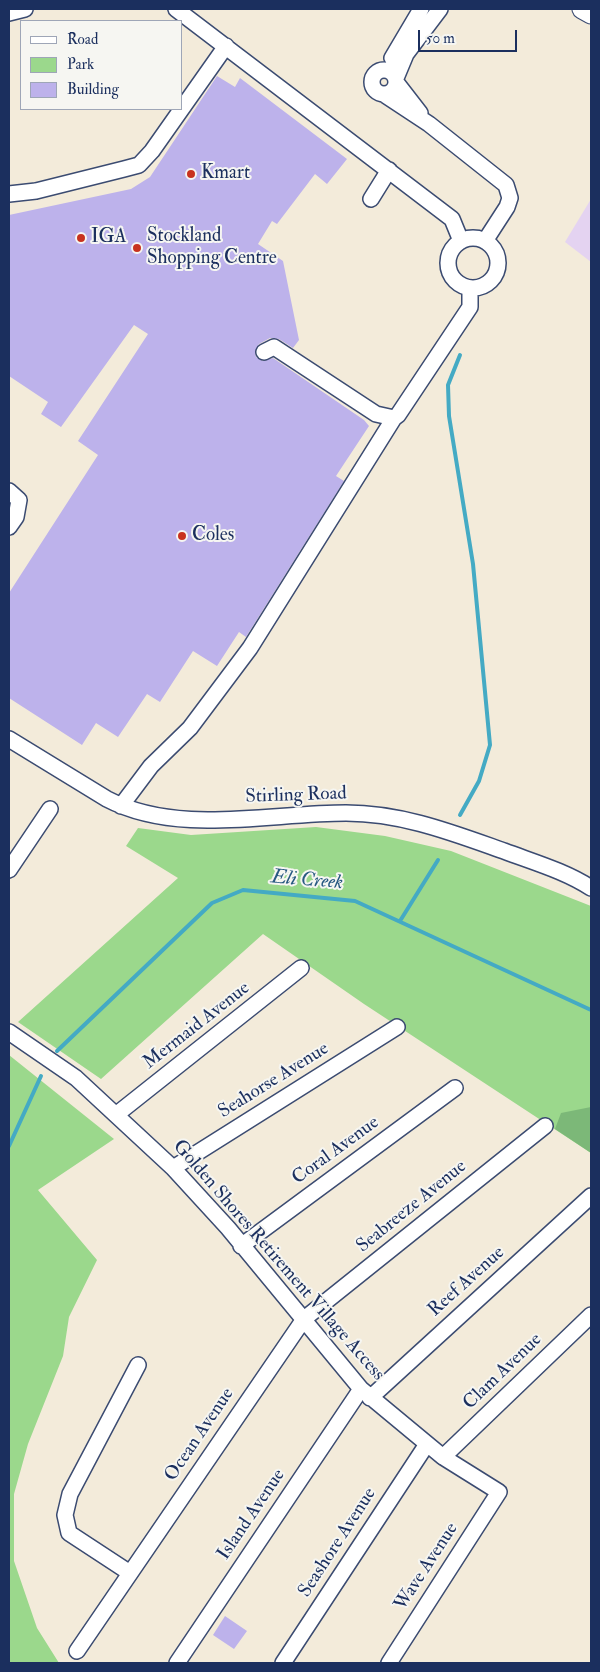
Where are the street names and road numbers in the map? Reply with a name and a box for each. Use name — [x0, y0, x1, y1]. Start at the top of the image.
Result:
street label: Stirling Road — [245, 783, 347, 809]
street label: Mermaid Avenue — [139, 977, 255, 1075]
street label: Seahorse Avenue — [215, 1038, 333, 1124]
street label: Coral Avenue — [288, 1112, 384, 1190]
street label: Golden Shores Retirement Village Access — [167, 1136, 389, 1386]
street label: Seabreeze Avenue — [353, 1156, 471, 1258]
street label: Reef Avenue — [424, 1242, 510, 1322]
street label: Clam Avenue — [459, 1329, 547, 1415]
street label: Ocean Avenue — [160, 1384, 240, 1486]
street label: Island Avenue — [213, 1465, 291, 1565]
street label: Seashore Avenue — [294, 1484, 382, 1602]
street label: Wave Avenue — [390, 1519, 464, 1615]

